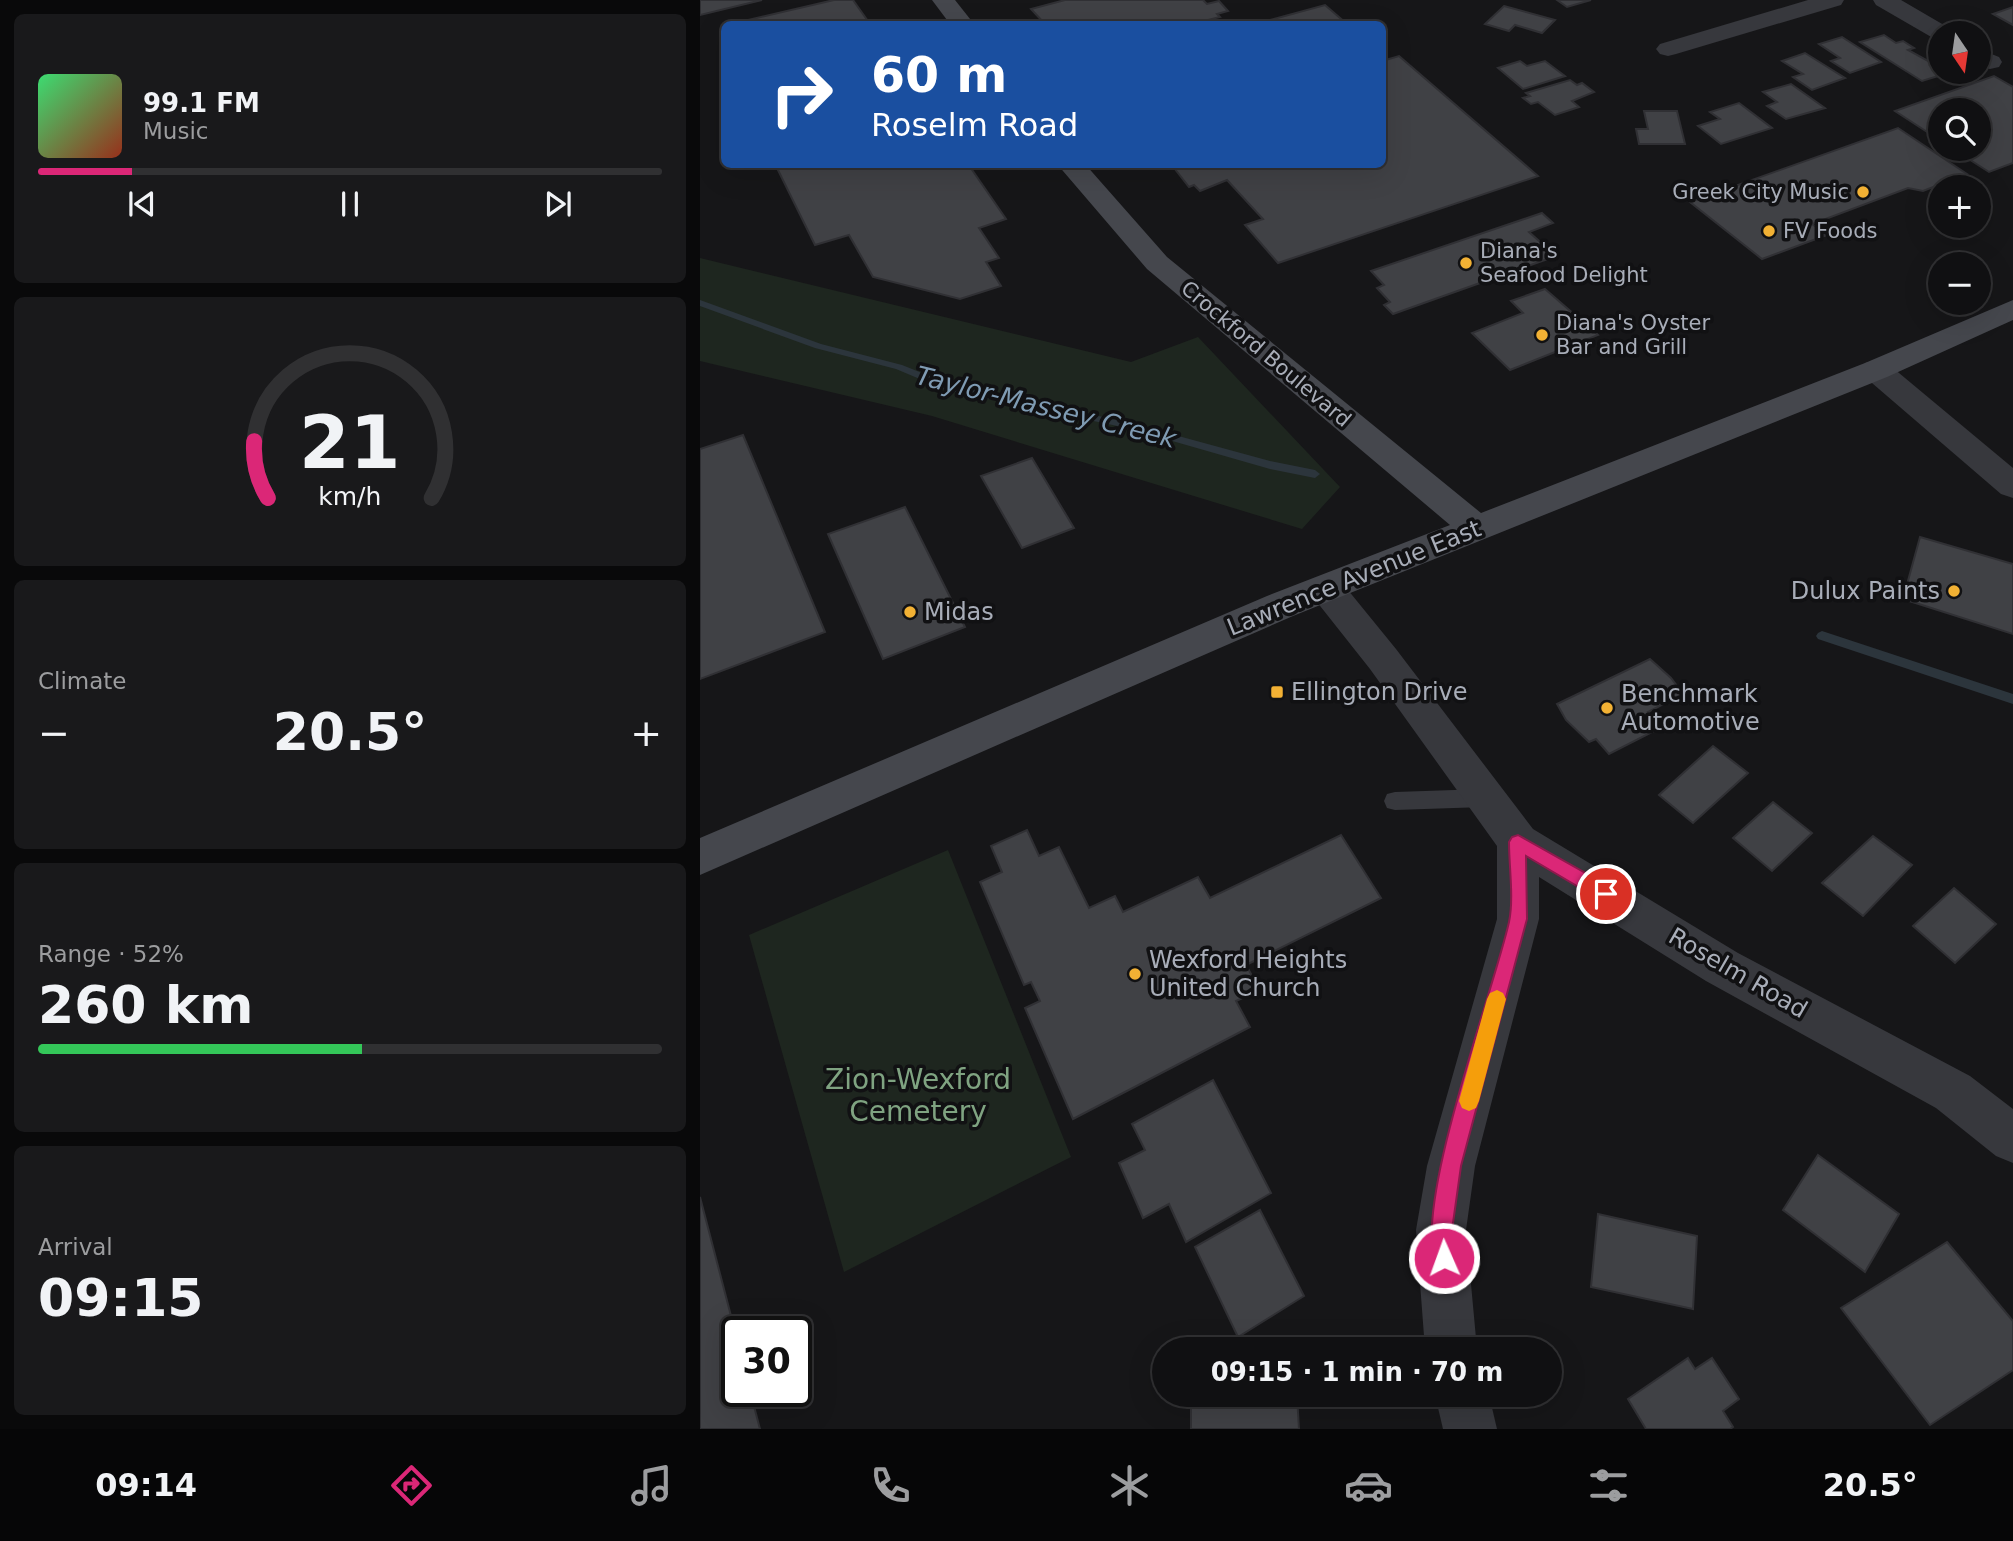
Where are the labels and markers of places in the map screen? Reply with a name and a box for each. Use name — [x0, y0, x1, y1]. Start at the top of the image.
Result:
place label: Greek City Music — [1672, 180, 1849, 204]
marker: Greek City Music — [1855, 184, 1871, 200]
place label: FV Foods — [1783, 219, 1877, 243]
marker: FV Foods — [1761, 223, 1777, 239]
place label: Diana's Seafood Delight — [1480, 239, 1648, 287]
marker: Diana's Seafood Delight — [1458, 255, 1474, 271]
place label: Diana's Oyster Bar and Grill — [1556, 311, 1710, 359]
marker: Diana's Oyster Bar and Grill — [1534, 327, 1550, 343]
place label: Dulux Paints — [1791, 577, 1940, 605]
marker: Dulux Paints — [1946, 583, 1962, 599]
place label: Midas — [924, 598, 994, 626]
marker: Midas — [902, 604, 918, 620]
place label: Ellington Drive — [1291, 678, 1468, 706]
place label: Benchmark Automotive — [1621, 680, 1760, 736]
marker: Ellington Drive — [1269, 684, 1285, 700]
marker: Benchmark Automotive — [1599, 700, 1615, 716]
pin — [1576, 864, 1636, 924]
place label: Wexford Heights United Church — [1149, 946, 1347, 1002]
marker: Wexford Heights United Church — [1127, 966, 1143, 982]

